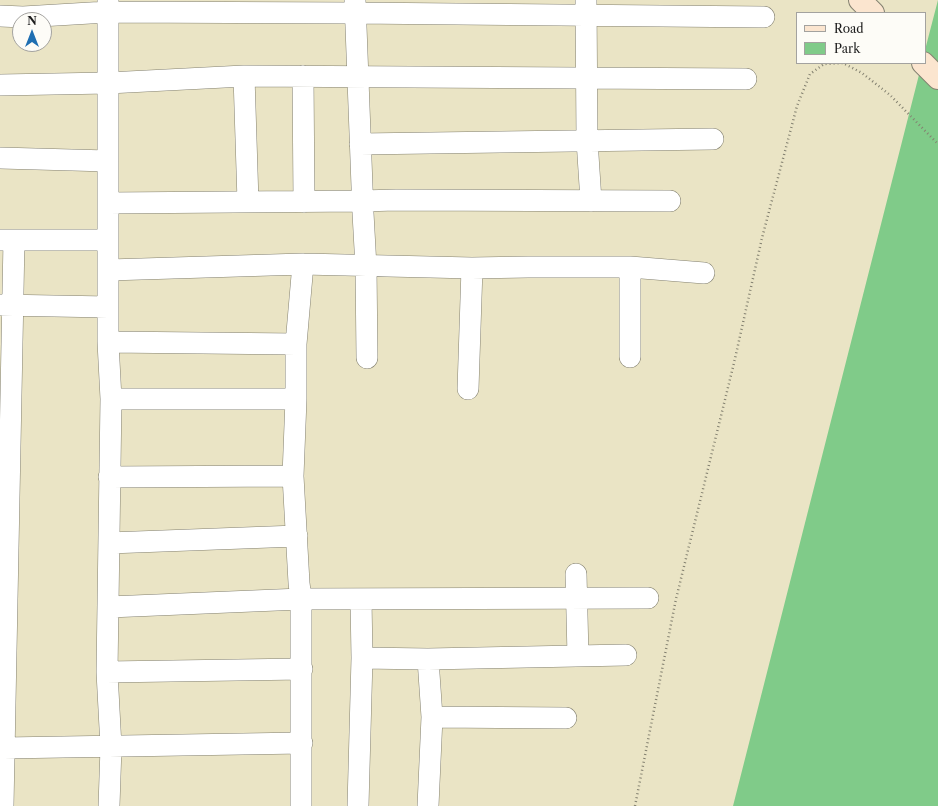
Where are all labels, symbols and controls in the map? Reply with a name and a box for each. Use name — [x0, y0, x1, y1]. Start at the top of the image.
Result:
north arrow — [12, 12, 52, 52]
legend — [796, 12, 926, 64]
text: N — [27, 14, 37, 28]
text: Road — [834, 21, 864, 36]
text: Park — [834, 41, 860, 56]

